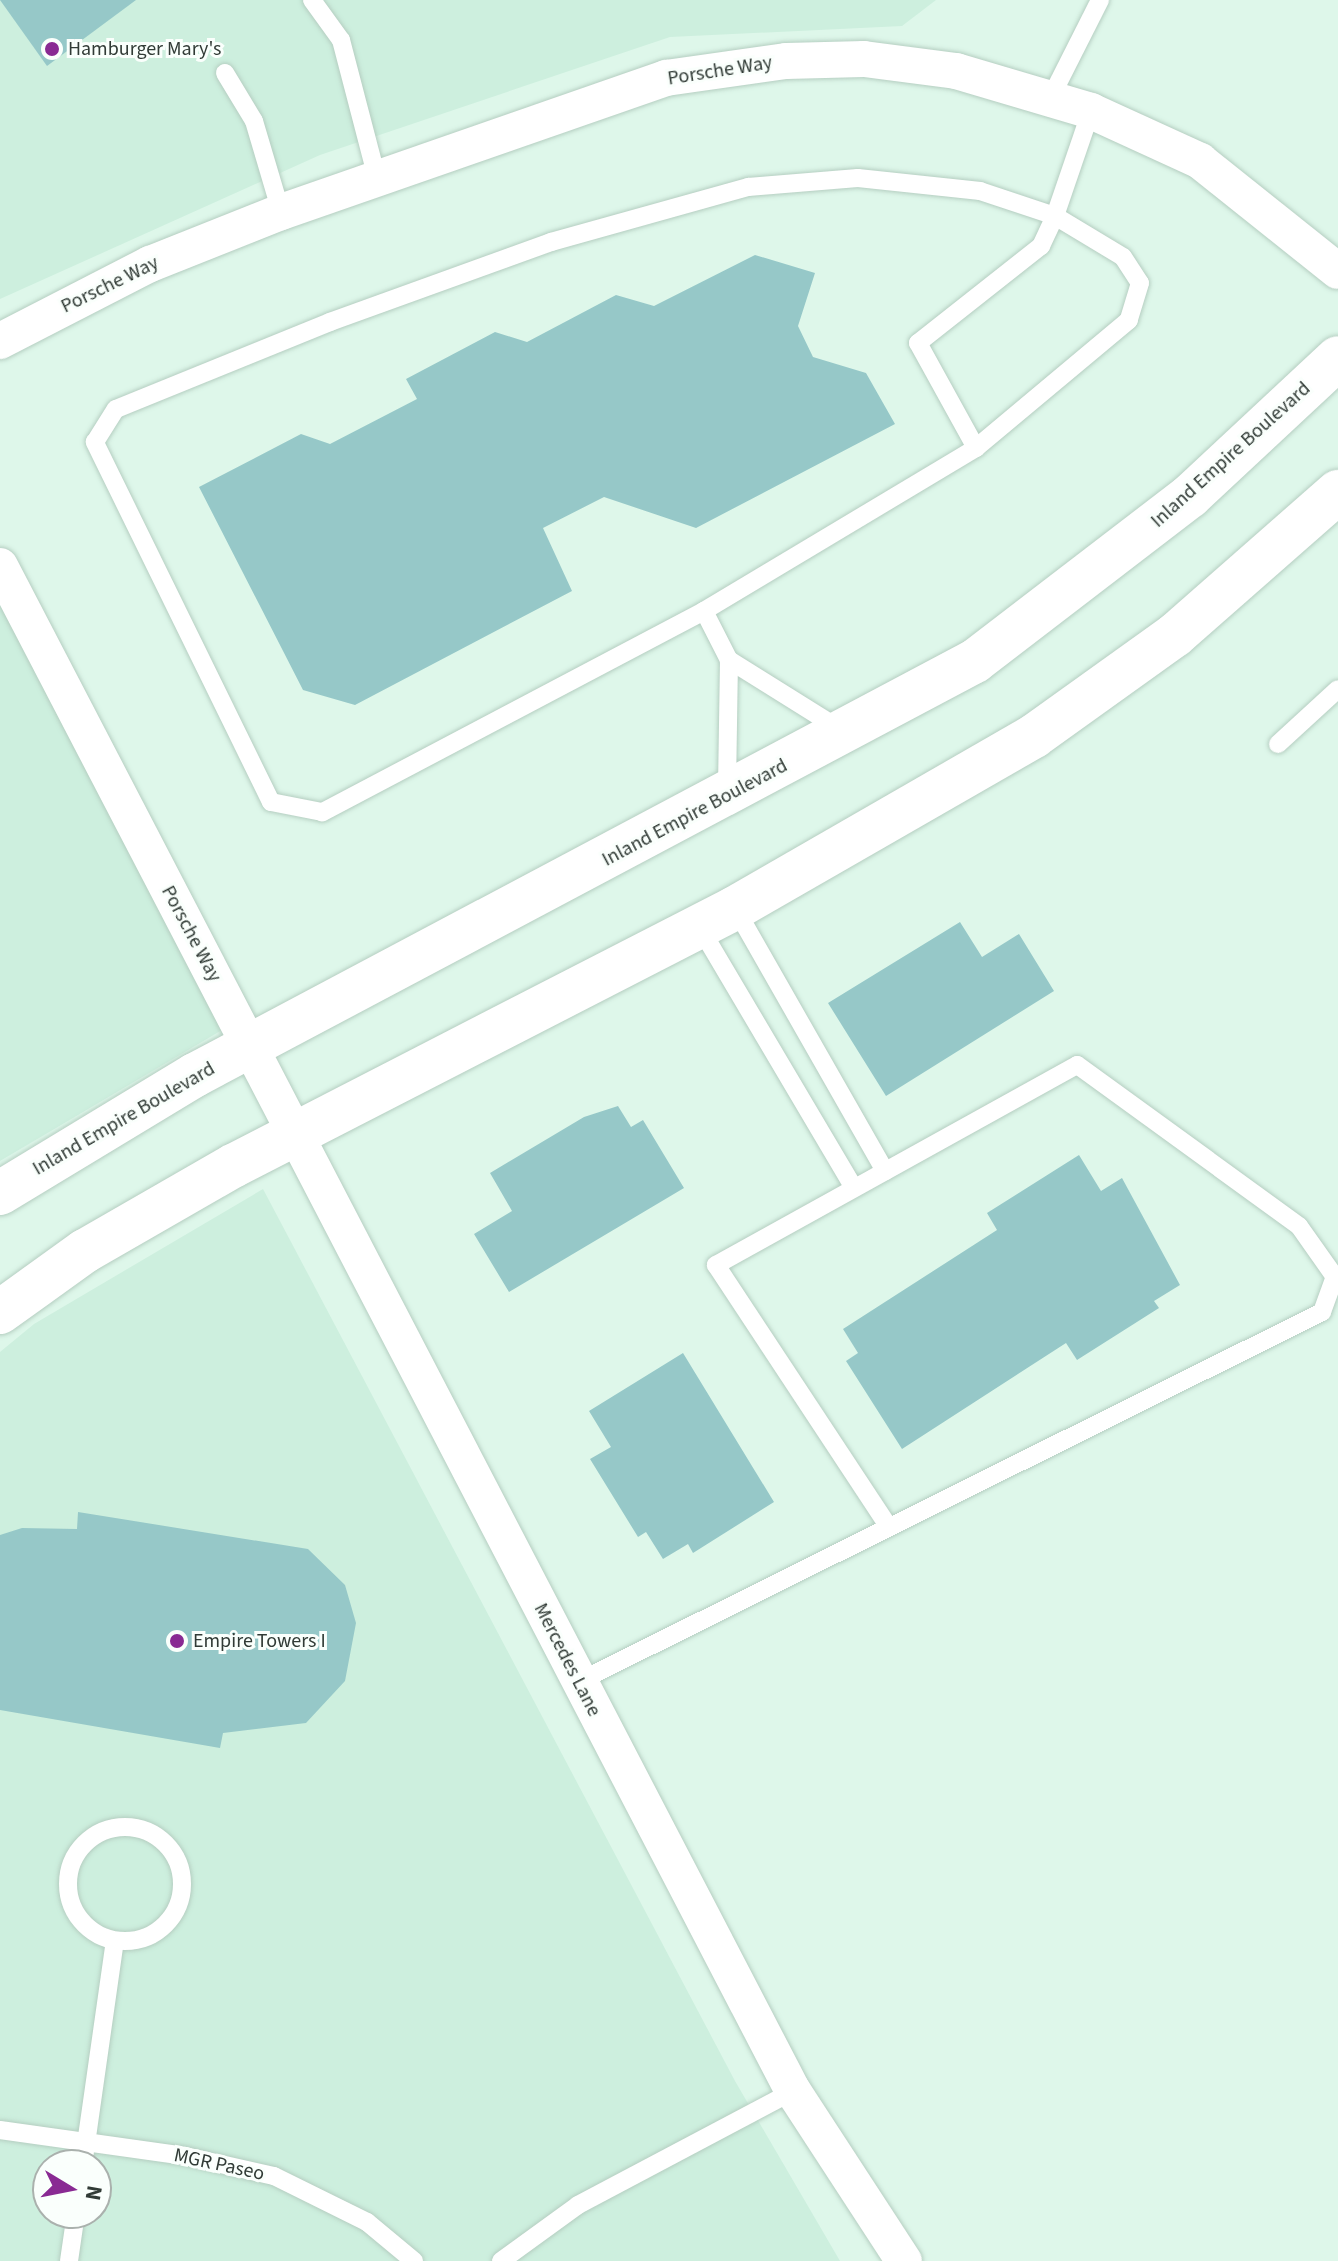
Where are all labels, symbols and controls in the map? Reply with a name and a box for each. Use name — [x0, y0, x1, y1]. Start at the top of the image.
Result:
place label: Hamburger Mary's — [68, 37, 221, 61]
marker: Hamburger Mary's — [43, 40, 61, 58]
street label: Porsche Way — [666, 51, 774, 91]
street label: Porsche Way — [57, 251, 163, 319]
street label: Inland Empire Boulevard — [1146, 377, 1316, 533]
street label: Inland Empire Boulevard — [598, 754, 792, 872]
street label: Porsche Way — [156, 882, 226, 986]
street label: Inland Empire Boulevard — [29, 1057, 219, 1181]
street label: Mercedes Lane — [528, 1599, 606, 1721]
place label: Empire Towers I — [193, 1629, 326, 1653]
marker: Empire Towers I — [168, 1632, 186, 1650]
street label: MGR Paseo — [172, 2144, 266, 2186]
north arrow — [32, 2149, 112, 2229]
text: N — [77, 2183, 111, 2203]

